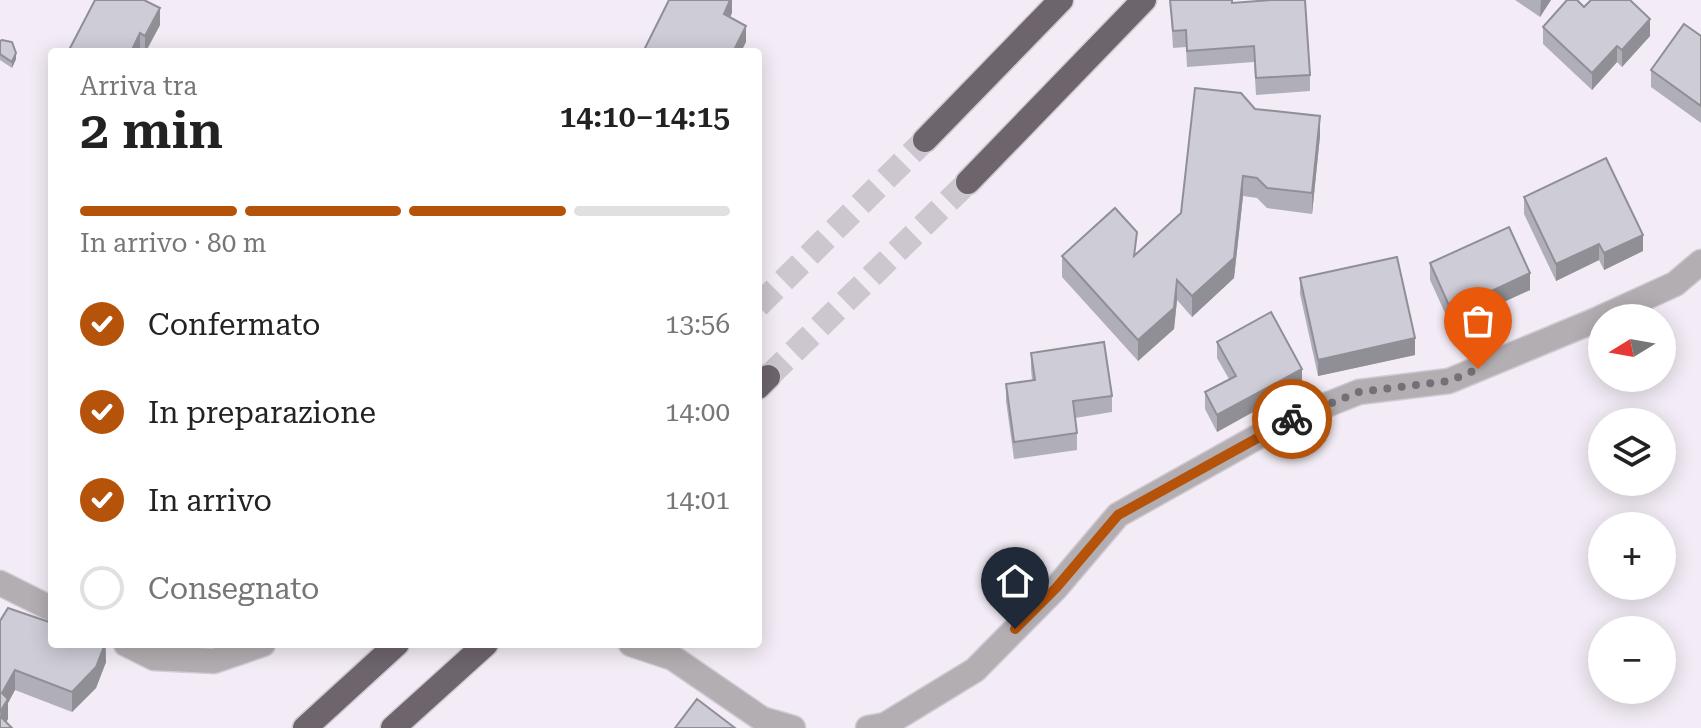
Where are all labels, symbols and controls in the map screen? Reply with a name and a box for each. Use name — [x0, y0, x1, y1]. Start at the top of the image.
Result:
text: Arriva tra — [80, 71, 197, 101]
text: 14:10–14:15 — [560, 99, 730, 134]
text: 2 min — [80, 100, 223, 161]
text: In arrivo · 80 m — [80, 228, 267, 258]
pin — [1444, 287, 1512, 369]
icon: bag — [1456, 299, 1500, 343]
icon: check — [80, 302, 124, 346]
north arrow — [1588, 304, 1676, 392]
map controls — [1588, 304, 1676, 704]
text: Confermato — [148, 307, 320, 342]
text: 13:56 — [665, 309, 730, 339]
courier — [1252, 379, 1332, 459]
icon: check — [80, 390, 124, 434]
text: In preparazione — [148, 395, 376, 430]
text: 14:00 — [665, 397, 730, 427]
icon: bike — [1270, 397, 1314, 441]
button: layers — [1588, 408, 1676, 496]
icon: check — [80, 478, 124, 522]
text: In arrivo — [148, 483, 272, 518]
text: 14:01 — [665, 485, 730, 515]
button: + — [1588, 512, 1676, 600]
pin — [981, 547, 1049, 629]
icon: home — [993, 559, 1037, 603]
text: Consegnato — [148, 571, 320, 606]
button: − — [1588, 616, 1676, 704]

